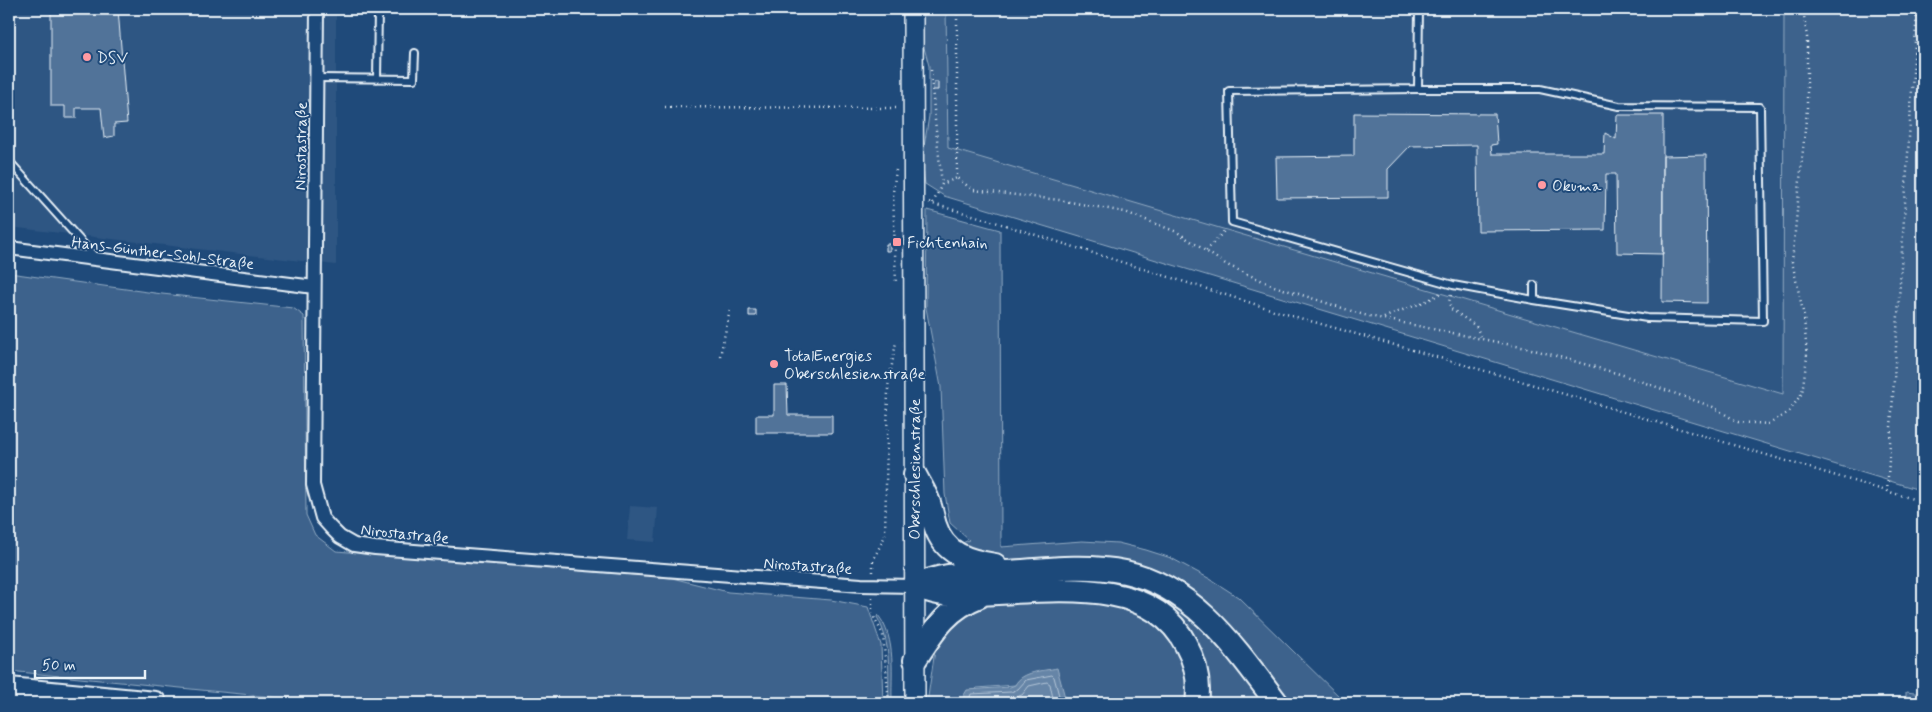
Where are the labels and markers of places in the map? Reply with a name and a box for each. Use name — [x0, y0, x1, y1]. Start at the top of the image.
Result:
place label: DSV — [97, 48, 128, 69]
marker: DSV — [81, 51, 93, 63]
place label: Okuma — [1552, 176, 1602, 197]
marker: Okuma — [1536, 179, 1548, 191]
place label: Fichtenhain — [907, 233, 987, 254]
marker: Fichtenhain — [891, 236, 903, 248]
place label: TotalEnergies Oberschlesienstraße — [784, 346, 925, 385]
marker: TotalEnergies Oberschlesienstraße — [768, 358, 780, 370]

